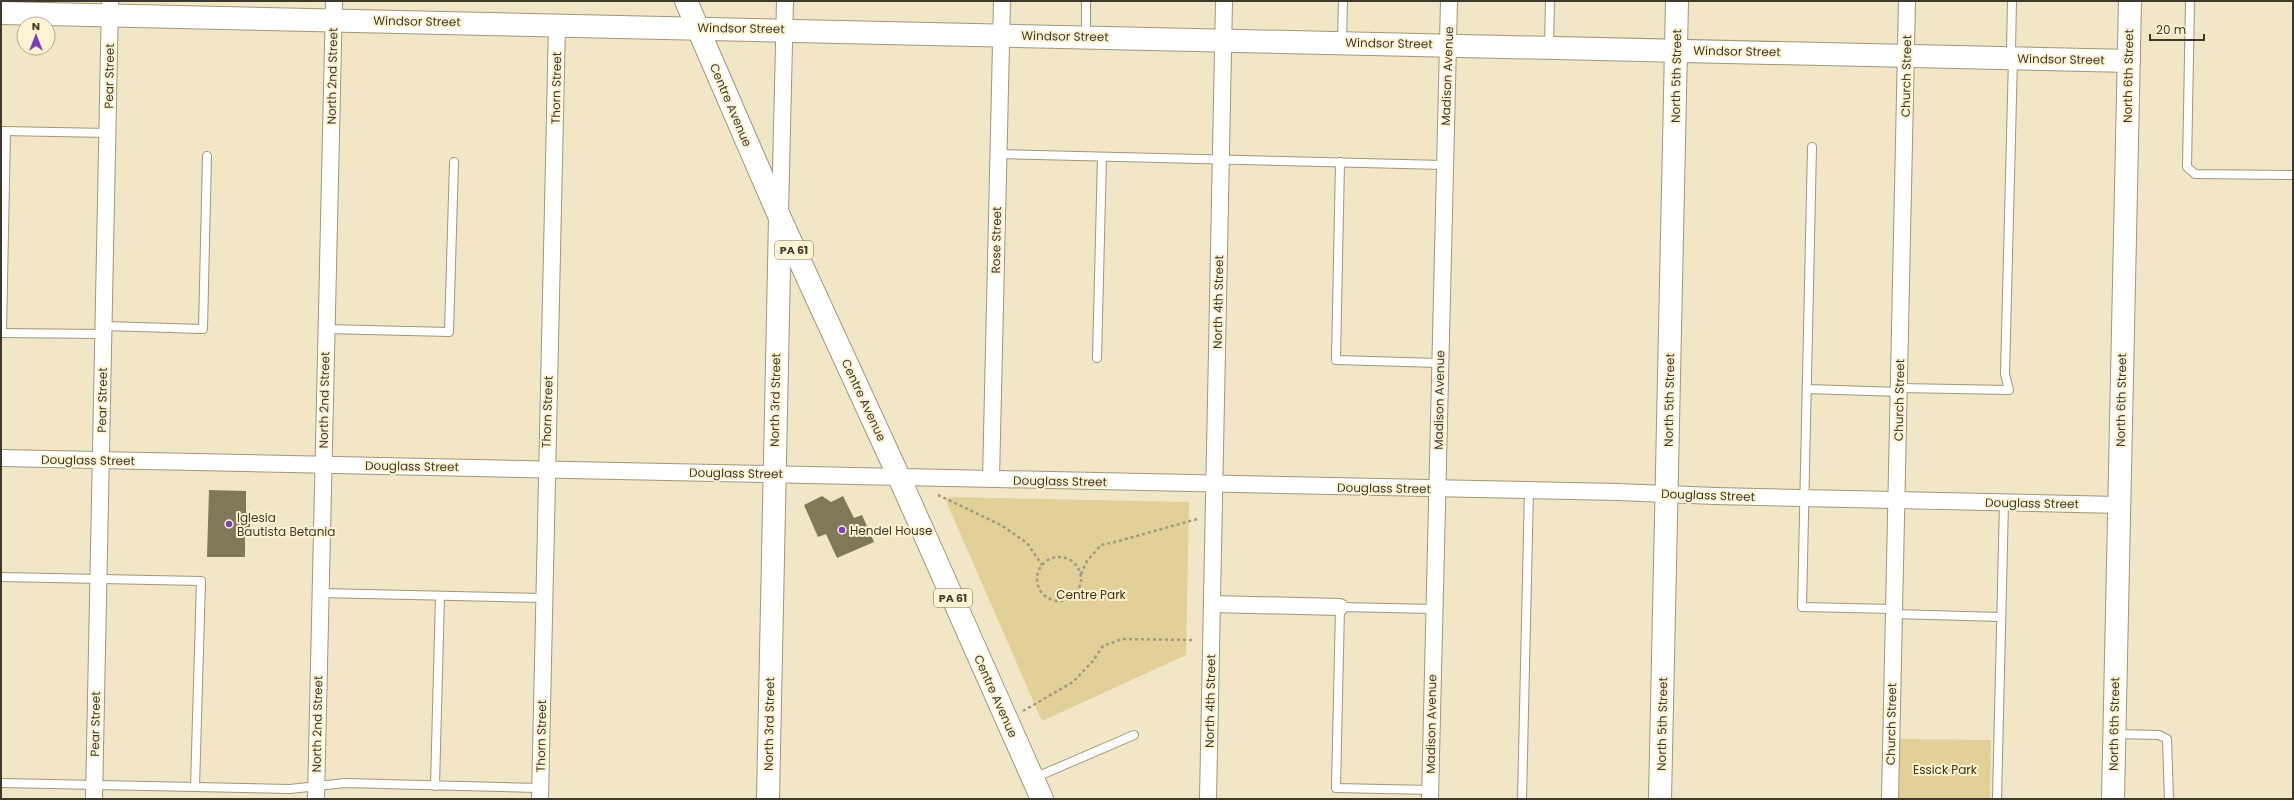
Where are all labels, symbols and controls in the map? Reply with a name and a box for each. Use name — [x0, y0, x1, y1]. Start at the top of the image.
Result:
street label: Windsor Street — [373, 12, 461, 30]
north arrow — [16, 16, 56, 56]
scale bar — [2150, 16, 2204, 42]
text: N — [32, 18, 40, 34]
street label: Windsor Street — [697, 19, 785, 37]
text: 20 m — [2156, 21, 2186, 38]
street label: Madison Avenue — [1437, 26, 1457, 126]
street label: North 2nd Street — [323, 27, 341, 125]
street label: Windsor Street — [1021, 27, 1109, 45]
street label: North 5th Street — [1667, 29, 1685, 123]
street label: North 6th Street — [2119, 29, 2137, 123]
street label: Windsor Street — [1345, 34, 1433, 52]
street label: Church Street — [1897, 35, 1915, 117]
street label: Windsor Street — [1693, 42, 1781, 60]
street label: Pear Street — [100, 43, 118, 109]
street label: Windsor Street — [2017, 50, 2105, 68]
street label: Thorn Street — [547, 52, 565, 124]
street label: Centre Avenue — [706, 61, 756, 149]
street label: Rose Street — [987, 206, 1005, 274]
road number: PA 61 — [775, 241, 813, 259]
street label: North 4th Street — [1209, 255, 1227, 349]
street label: Madison Avenue — [1430, 350, 1448, 450]
street label: North 2nd Street — [315, 351, 333, 449]
street label: North 3rd Street — [766, 353, 784, 447]
street label: North 5th Street — [1660, 353, 1678, 447]
street label: North 6th Street — [2112, 353, 2130, 447]
street label: Centre Avenue — [838, 356, 890, 444]
street label: Church Street — [1890, 359, 1908, 441]
street label: Pear Street — [93, 367, 111, 433]
street label: Thorn Street — [537, 376, 557, 448]
street label: Douglass Street — [41, 451, 135, 469]
street label: Douglass Street — [365, 457, 459, 475]
street label: Douglass Street — [689, 464, 783, 482]
street label: Douglass Street — [1013, 472, 1107, 490]
street label: Douglass Street — [1337, 479, 1431, 497]
street label: Douglass Street — [1661, 485, 1755, 505]
street label: Douglass Street — [1985, 494, 2079, 512]
place label: Iglesia Bautista Betania — [237, 509, 335, 540]
marker: Iglesia Bautista Betania — [224, 519, 234, 529]
place label: Hendel House — [850, 522, 933, 539]
marker: Hendel House — [837, 525, 847, 535]
park label: Centre Park — [1056, 586, 1127, 603]
road number: PA 61 — [934, 589, 972, 607]
street label: Centre Avenue — [970, 652, 1022, 740]
street label: North 4th Street — [1201, 654, 1219, 748]
street label: Madison Avenue — [1422, 674, 1440, 774]
street label: North 2nd Street — [308, 675, 326, 773]
street label: North 3rd Street — [760, 677, 778, 771]
street label: North 5th Street — [1653, 677, 1671, 771]
street label: North 6th Street — [2105, 677, 2123, 771]
street label: Church Street — [1882, 683, 1900, 765]
street label: Pear Street — [86, 691, 104, 757]
street label: Thorn Street — [532, 700, 550, 772]
park label: Essick Park — [1913, 761, 1978, 778]

